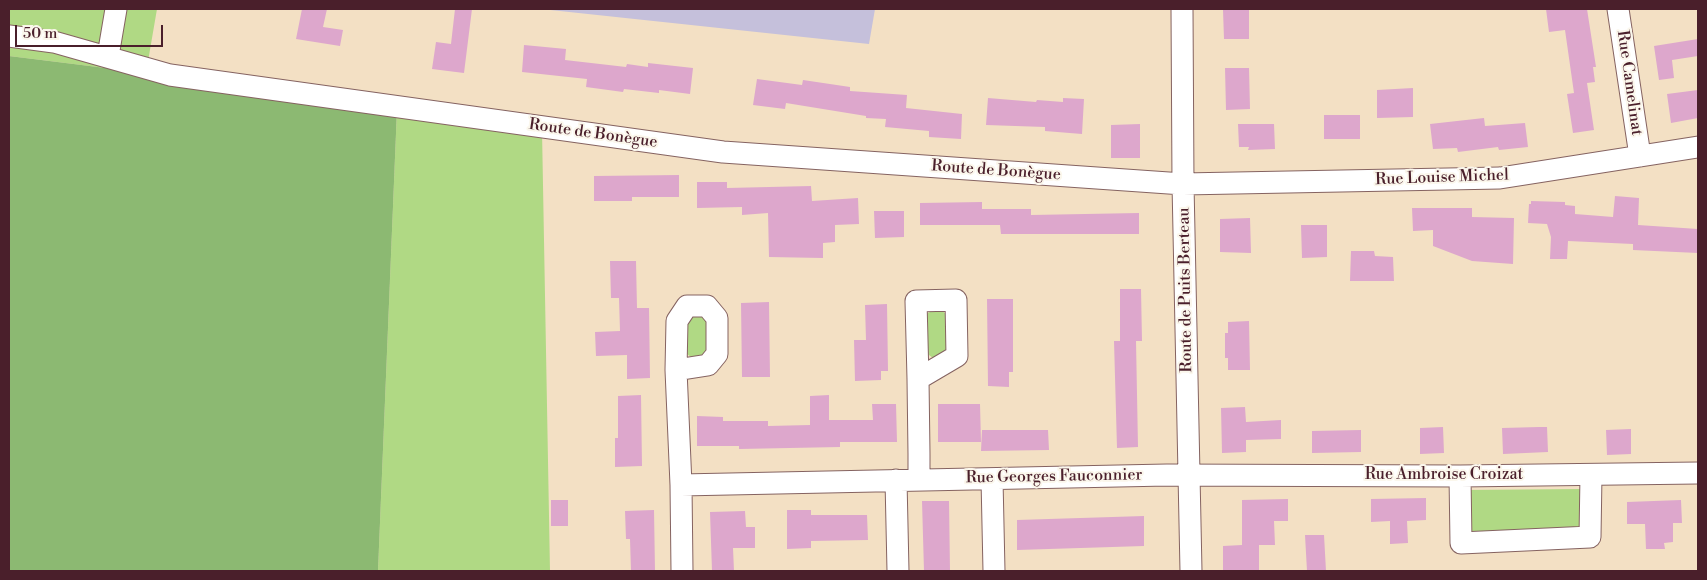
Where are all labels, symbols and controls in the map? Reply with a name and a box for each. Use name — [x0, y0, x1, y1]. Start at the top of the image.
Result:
scale bar — [18, 15, 165, 47]
text: 50 m — [23, 24, 57, 43]
street label: Rue Camelinat — [1612, 29, 1646, 137]
street label: Route de Bonègue — [527, 115, 659, 153]
street label: Route de Bonègue — [931, 157, 1061, 185]
street label: Rue Louise Michel — [1375, 166, 1509, 190]
street label: Route de Puits Berteau — [1175, 207, 1197, 373]
street label: Rue Ambroise Croizat — [1365, 465, 1523, 485]
street label: Rue Georges Fauconnier — [965, 466, 1143, 488]

